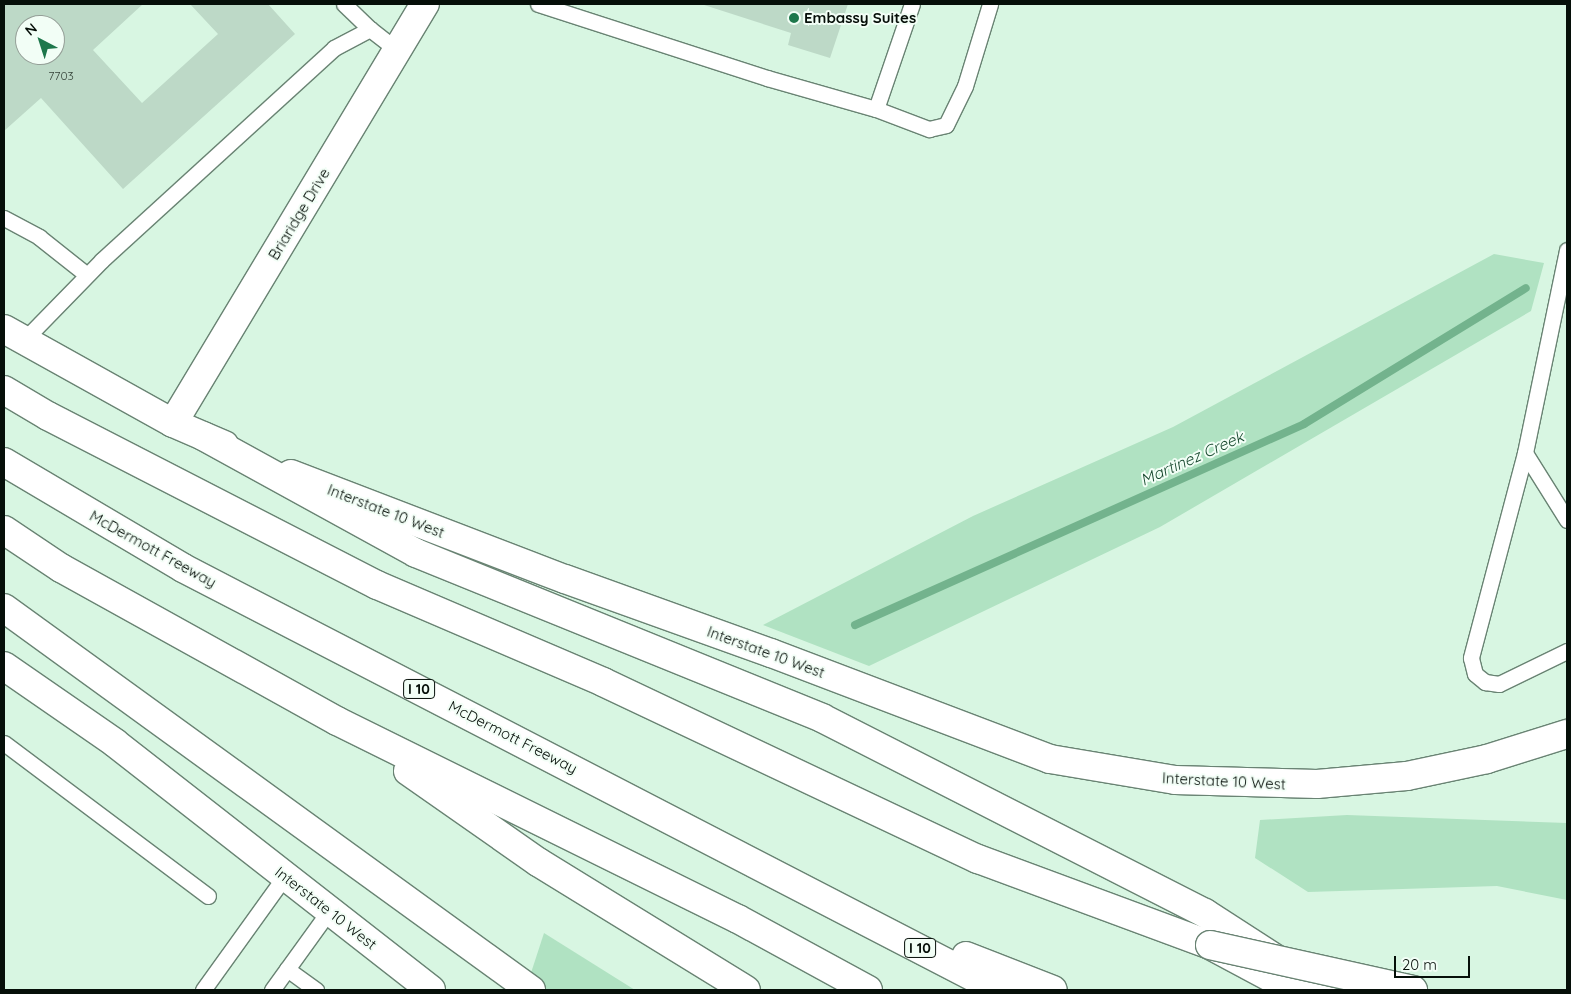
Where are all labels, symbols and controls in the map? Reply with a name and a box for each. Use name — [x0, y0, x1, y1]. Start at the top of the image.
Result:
place label: Embassy Suites — [804, 9, 916, 27]
marker: Embassy Suites — [788, 12, 800, 24]
north arrow — [15, 15, 65, 65]
text: N — [21, 19, 41, 39]
house number: 7703 — [48, 69, 74, 83]
street label: Briaridge Drive — [265, 165, 333, 263]
water label: Martinez Creek — [1137, 427, 1247, 489]
street label: Interstate 10 West — [325, 480, 447, 542]
street label: McDermott Freeway — [87, 507, 219, 591]
street label: Interstate 10 West — [705, 622, 827, 682]
road number: I 10 — [403, 678, 435, 701]
street label: McDermott Freeway — [446, 697, 580, 777]
street label: Interstate 10 West — [1162, 769, 1286, 793]
street label: Interstate 10 West — [272, 863, 380, 953]
road number: I 10 — [904, 936, 936, 960]
scale bar — [1396, 946, 1472, 978]
text: 20 m — [1402, 955, 1437, 974]

